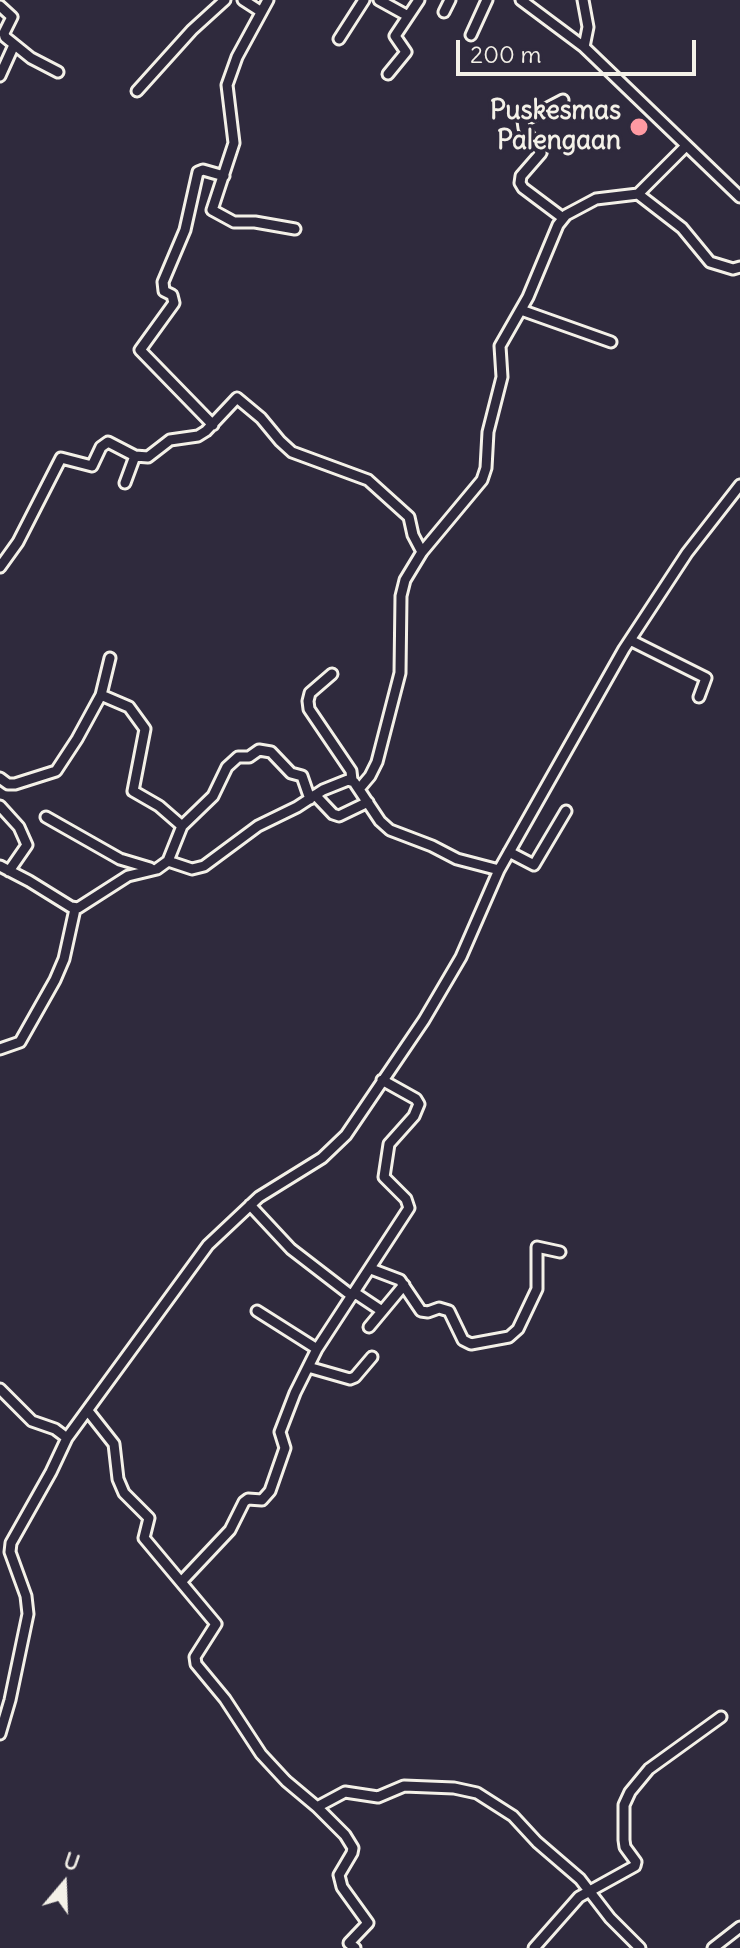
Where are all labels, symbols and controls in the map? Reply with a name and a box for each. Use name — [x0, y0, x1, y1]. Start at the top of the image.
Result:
scale bar — [460, 24, 700, 74]
text: 200 m — [470, 39, 542, 69]
place label: Puskesmas Palengaan — [490, 96, 621, 158]
marker: Puskesmas Palengaan — [628, 116, 650, 138]
north arrow — [24, 1844, 104, 1924]
text: U — [60, 1846, 83, 1877]

